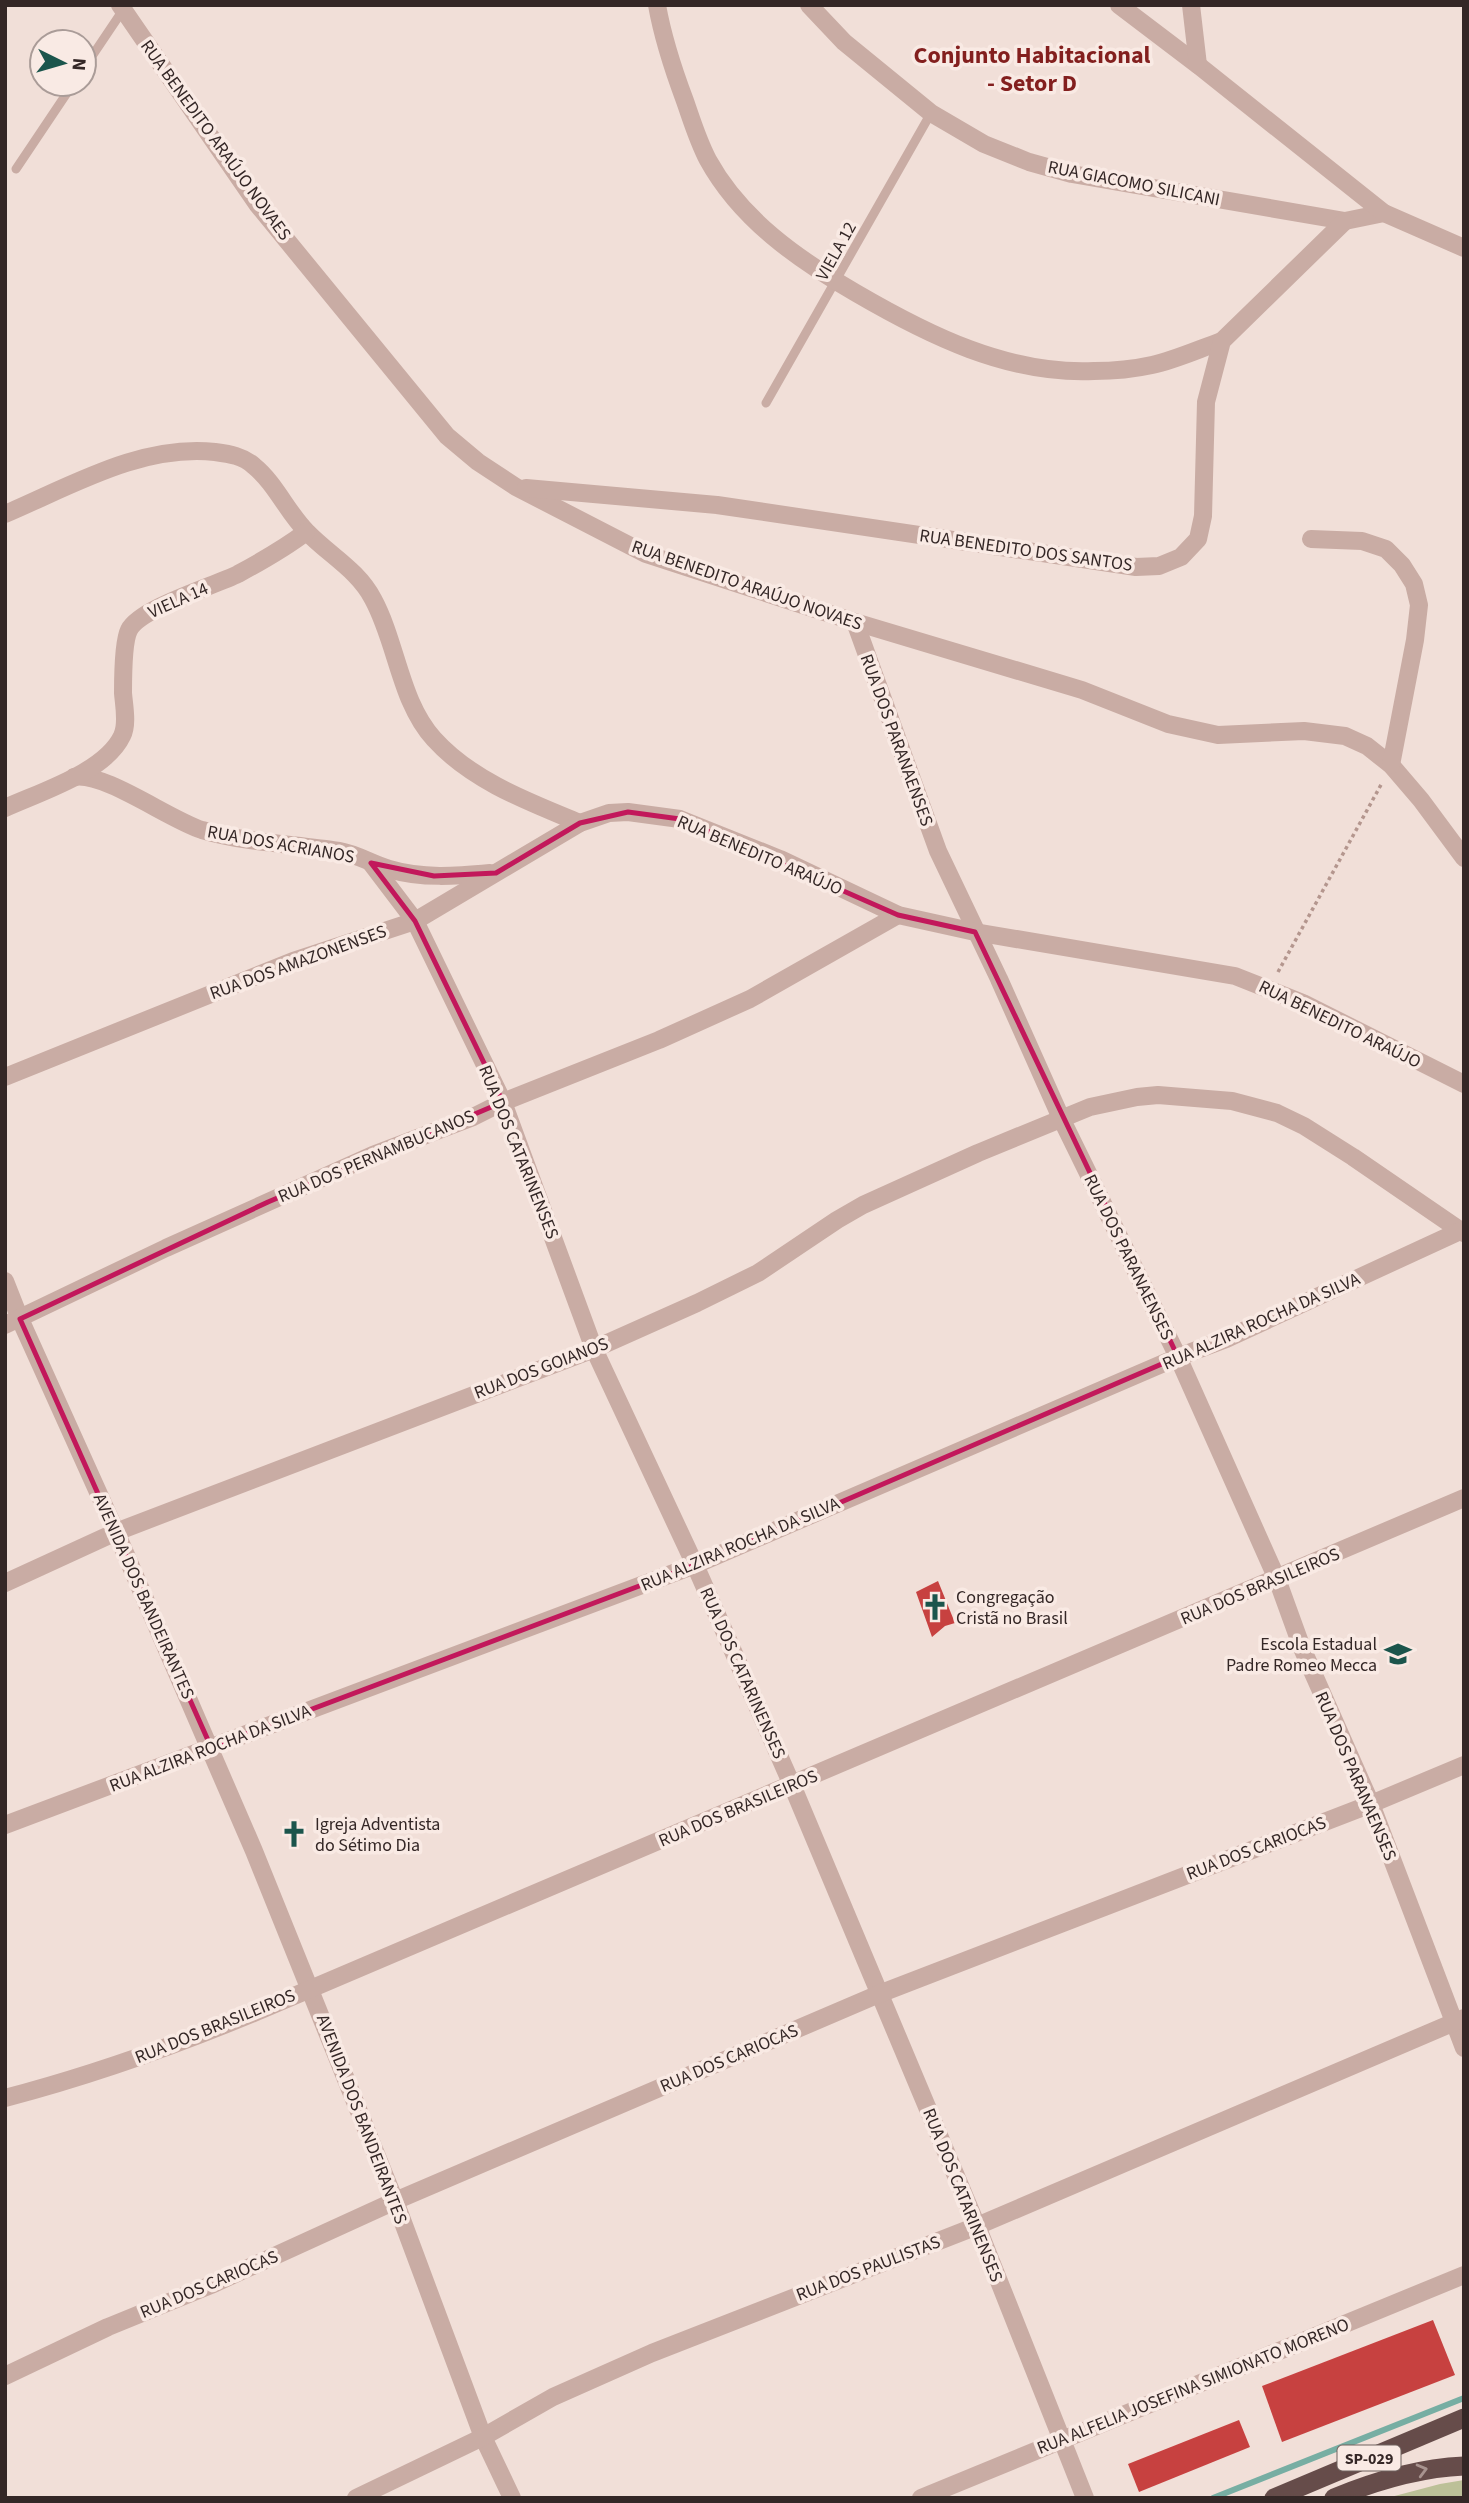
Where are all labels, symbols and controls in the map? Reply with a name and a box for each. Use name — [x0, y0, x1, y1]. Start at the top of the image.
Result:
north arrow — [28, 28, 98, 98]
street label: RUA BENEDITO ARAÚJO NOVAES — [134, 35, 297, 246]
district label: Conjunto Habitacional - Setor D — [914, 38, 1151, 101]
text: N — [64, 57, 92, 72]
street label: RUA GIACOMO SILICANI — [1046, 155, 1222, 212]
street label: VIELA 12 — [810, 217, 863, 285]
street label: RUA BENEDITO DOS SANTOS — [918, 523, 1134, 578]
street label: RUA BENEDITO ARAÚJO NOVAES — [628, 534, 866, 637]
street label: VIELA 14 — [144, 576, 212, 625]
street label: RUA DOS PARANAENSES — [854, 651, 939, 830]
street label: RUA BENEDITO ARAÚJO — [673, 809, 846, 902]
street label: RUA DOS ACRIANOS — [205, 819, 356, 870]
street label: RUA DOS AMAZONENSES — [206, 919, 390, 1006]
street label: RUA BENEDITO ARAÚJO — [1255, 974, 1425, 1075]
street label: RUA DOS CATARINENSES — [472, 1062, 565, 1243]
street label: RUA DOS PERNAMBUCANOS — [274, 1104, 478, 1209]
street label: RUA DOS PARANAENSES — [1078, 1170, 1180, 1344]
street label: RUA ALZIRA ROCHA DA SILVA — [1158, 1266, 1364, 1376]
street label: RUA DOS GOIANOS — [470, 1331, 612, 1406]
street label: AVENIDA DOS BANDEIRANTES — [87, 1489, 200, 1703]
street label: RUA ALZIRA ROCHA DA SILVA — [637, 1491, 844, 1598]
street label: RUA DOS BRASILEIROS — [1177, 1542, 1344, 1631]
street label: RUA DOS CATARINENSES — [693, 1583, 792, 1763]
place label: Congregação Cristã no Brasil — [956, 1585, 1068, 1631]
church icon: Congregação Cristã no Brasil — [920, 1592, 950, 1622]
place label: Escola Estadual Padre Romeo Mecca — [1226, 1632, 1377, 1678]
school or university icon: Escola Estadual Padre Romeo Mecca — [1383, 1639, 1413, 1669]
street label: RUA DOS PARANAENSES — [1309, 1688, 1403, 1865]
street label: RUA ALZIRA ROCHA DA SILVA — [106, 1698, 315, 1798]
street label: RUA DOS BRASILEIROS — [655, 1764, 822, 1853]
street label: RUA DOS CARIOCAS — [1183, 1810, 1330, 1887]
place label: Igreja Adventista do Sétimo Dia — [315, 1812, 440, 1858]
church icon: Igreja Adventista do Sétimo Dia — [279, 1819, 309, 1849]
street label: RUA DOS BRASILEIROS — [131, 1983, 299, 2070]
street label: AVENIDA DOS BANDEIRANTES — [310, 2011, 413, 2228]
street label: RUA DOS CARIOCAS — [656, 2018, 802, 2099]
street label: RUA DOS CATARINENSES — [916, 2105, 1009, 2286]
street label: RUA DOS PAULISTAS — [792, 2229, 944, 2307]
street label: RUA DOS CARIOCAS — [136, 2244, 282, 2325]
street label: RUA ALFELIA JOSEFINA SIMIONATO MORENO — [1033, 2312, 1353, 2461]
road number: SP-029 — [1338, 2446, 1400, 2470]
one-way arrow — [1415, 2464, 1427, 2478]

